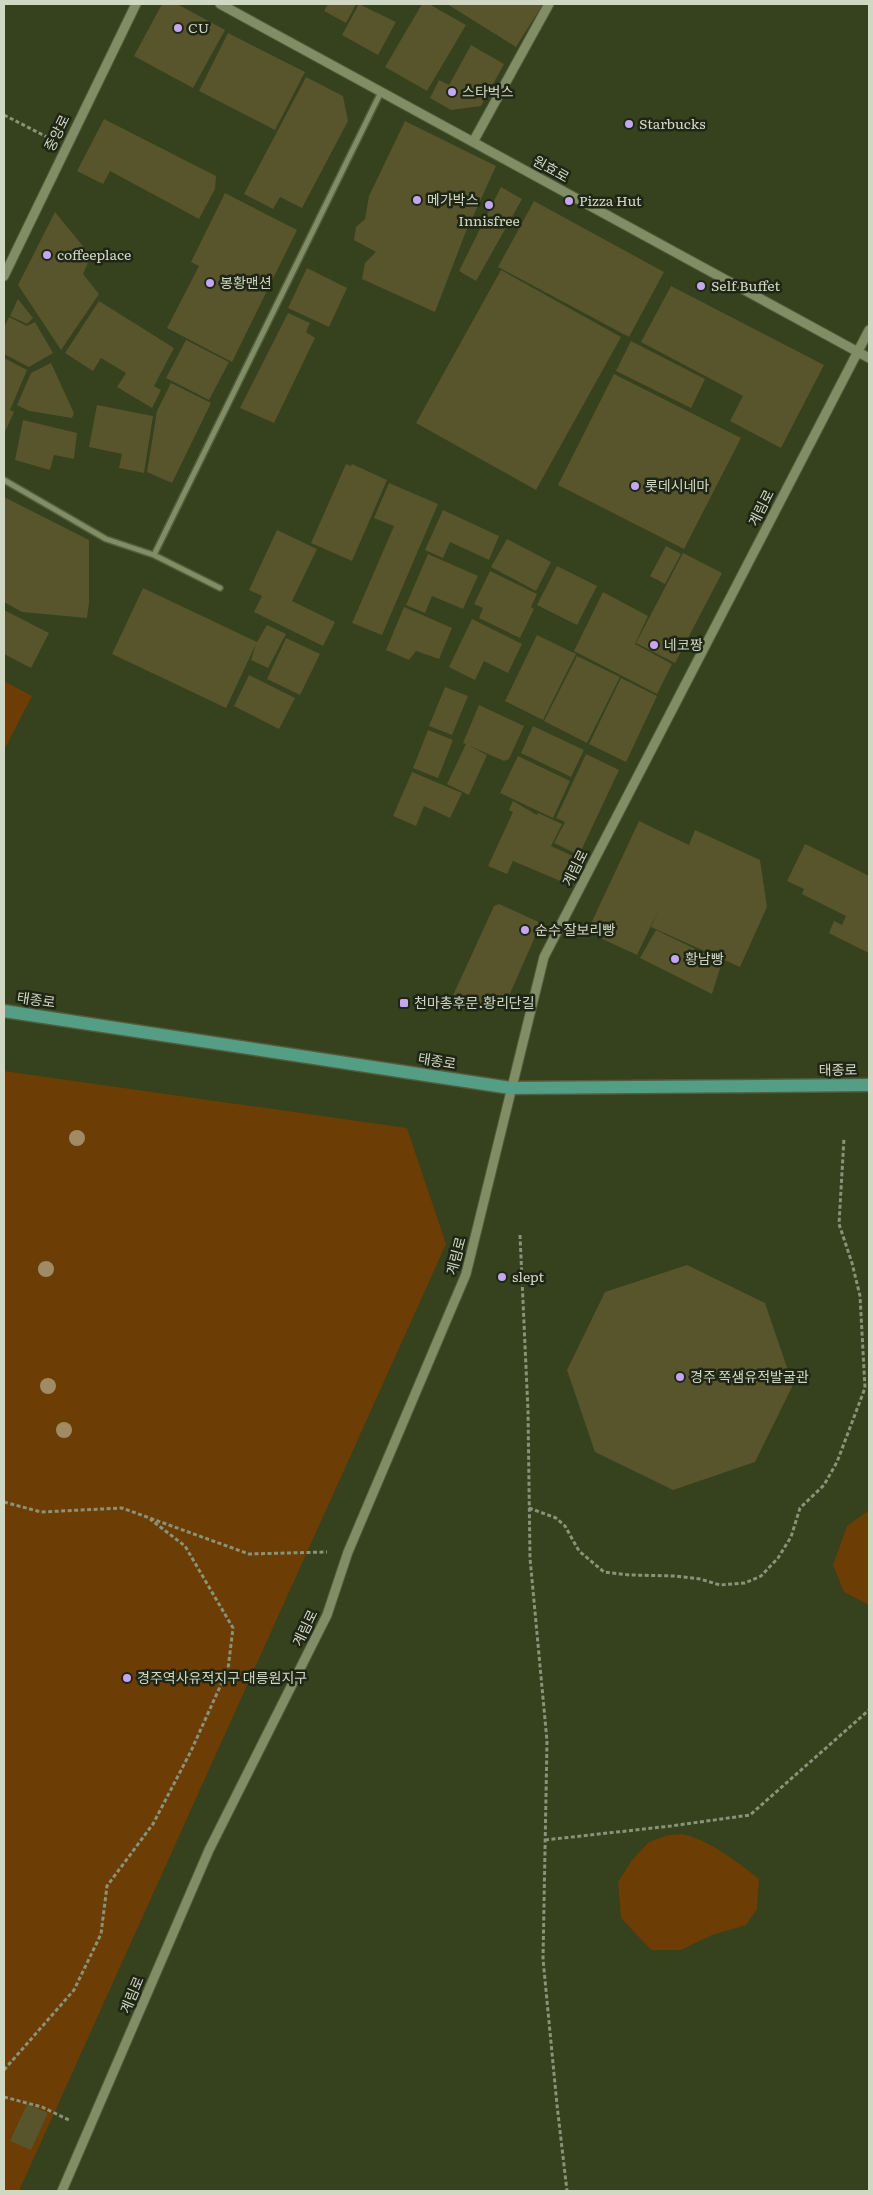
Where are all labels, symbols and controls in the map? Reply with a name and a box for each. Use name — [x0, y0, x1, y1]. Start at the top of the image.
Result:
place label: CU — [188, 17, 209, 37]
marker: CU — [172, 22, 184, 34]
place label: 스타벅스 — [462, 81, 514, 101]
marker: 스타벅스 — [446, 86, 458, 98]
street label: 중앙로 — [39, 111, 74, 154]
place label: Starbucks — [639, 113, 706, 133]
marker: Starbucks — [623, 118, 635, 130]
street label: 원효로 — [530, 150, 573, 186]
place label: 메가박스 — [427, 189, 479, 209]
place label: Pizza Hut — [579, 190, 642, 210]
marker: 메가박스 — [411, 194, 423, 206]
marker: Pizza Hut — [563, 195, 575, 207]
marker: Innisfree — [483, 199, 495, 211]
place label: Innisfree — [458, 210, 520, 230]
place label: coffeeplace — [57, 244, 131, 264]
marker: coffeeplace — [41, 249, 53, 261]
place label: 봉황맨션 — [220, 272, 272, 292]
place label: Self Buffet — [711, 275, 780, 295]
marker: 봉황맨션 — [204, 277, 216, 289]
marker: Self Buffet — [695, 280, 707, 292]
place label: 롯데시네마 — [645, 475, 710, 495]
marker: 롯데시네마 — [629, 480, 641, 492]
street label: 계림로 — [742, 486, 778, 529]
place label: 네코짱 — [664, 634, 703, 654]
marker: 네코짱 — [648, 639, 660, 651]
street label: 계림로 — [556, 846, 592, 889]
place label: 순수 잘보리빵 — [535, 919, 615, 939]
marker: 순수 잘보리빵 — [519, 924, 531, 936]
place label: 황남빵 — [685, 948, 724, 968]
marker: 황남빵 — [669, 953, 681, 965]
street label: 태종로 — [16, 986, 57, 1012]
place label: 천마총후문.황리단길 — [414, 992, 535, 1012]
marker: 천마총후문.황리단길 — [398, 997, 410, 1009]
street label: 태종로 — [417, 1047, 458, 1073]
street label: 태종로 — [818, 1059, 858, 1079]
street label: 계림로 — [440, 1234, 470, 1277]
place label: slept — [512, 1266, 544, 1286]
marker: slept — [496, 1271, 508, 1283]
place label: 경주 쪽샘유적발굴관 — [690, 1366, 809, 1386]
marker: 경주 쪽샘유적발굴관 — [674, 1371, 686, 1383]
street label: 계림로 — [287, 1606, 322, 1649]
place label: 경주역사유적지구 대릉원지구 — [137, 1667, 307, 1687]
marker: 경주역사유적지구 대릉원지구 — [121, 1672, 133, 1684]
street label: 계림로 — [114, 1973, 148, 2016]

